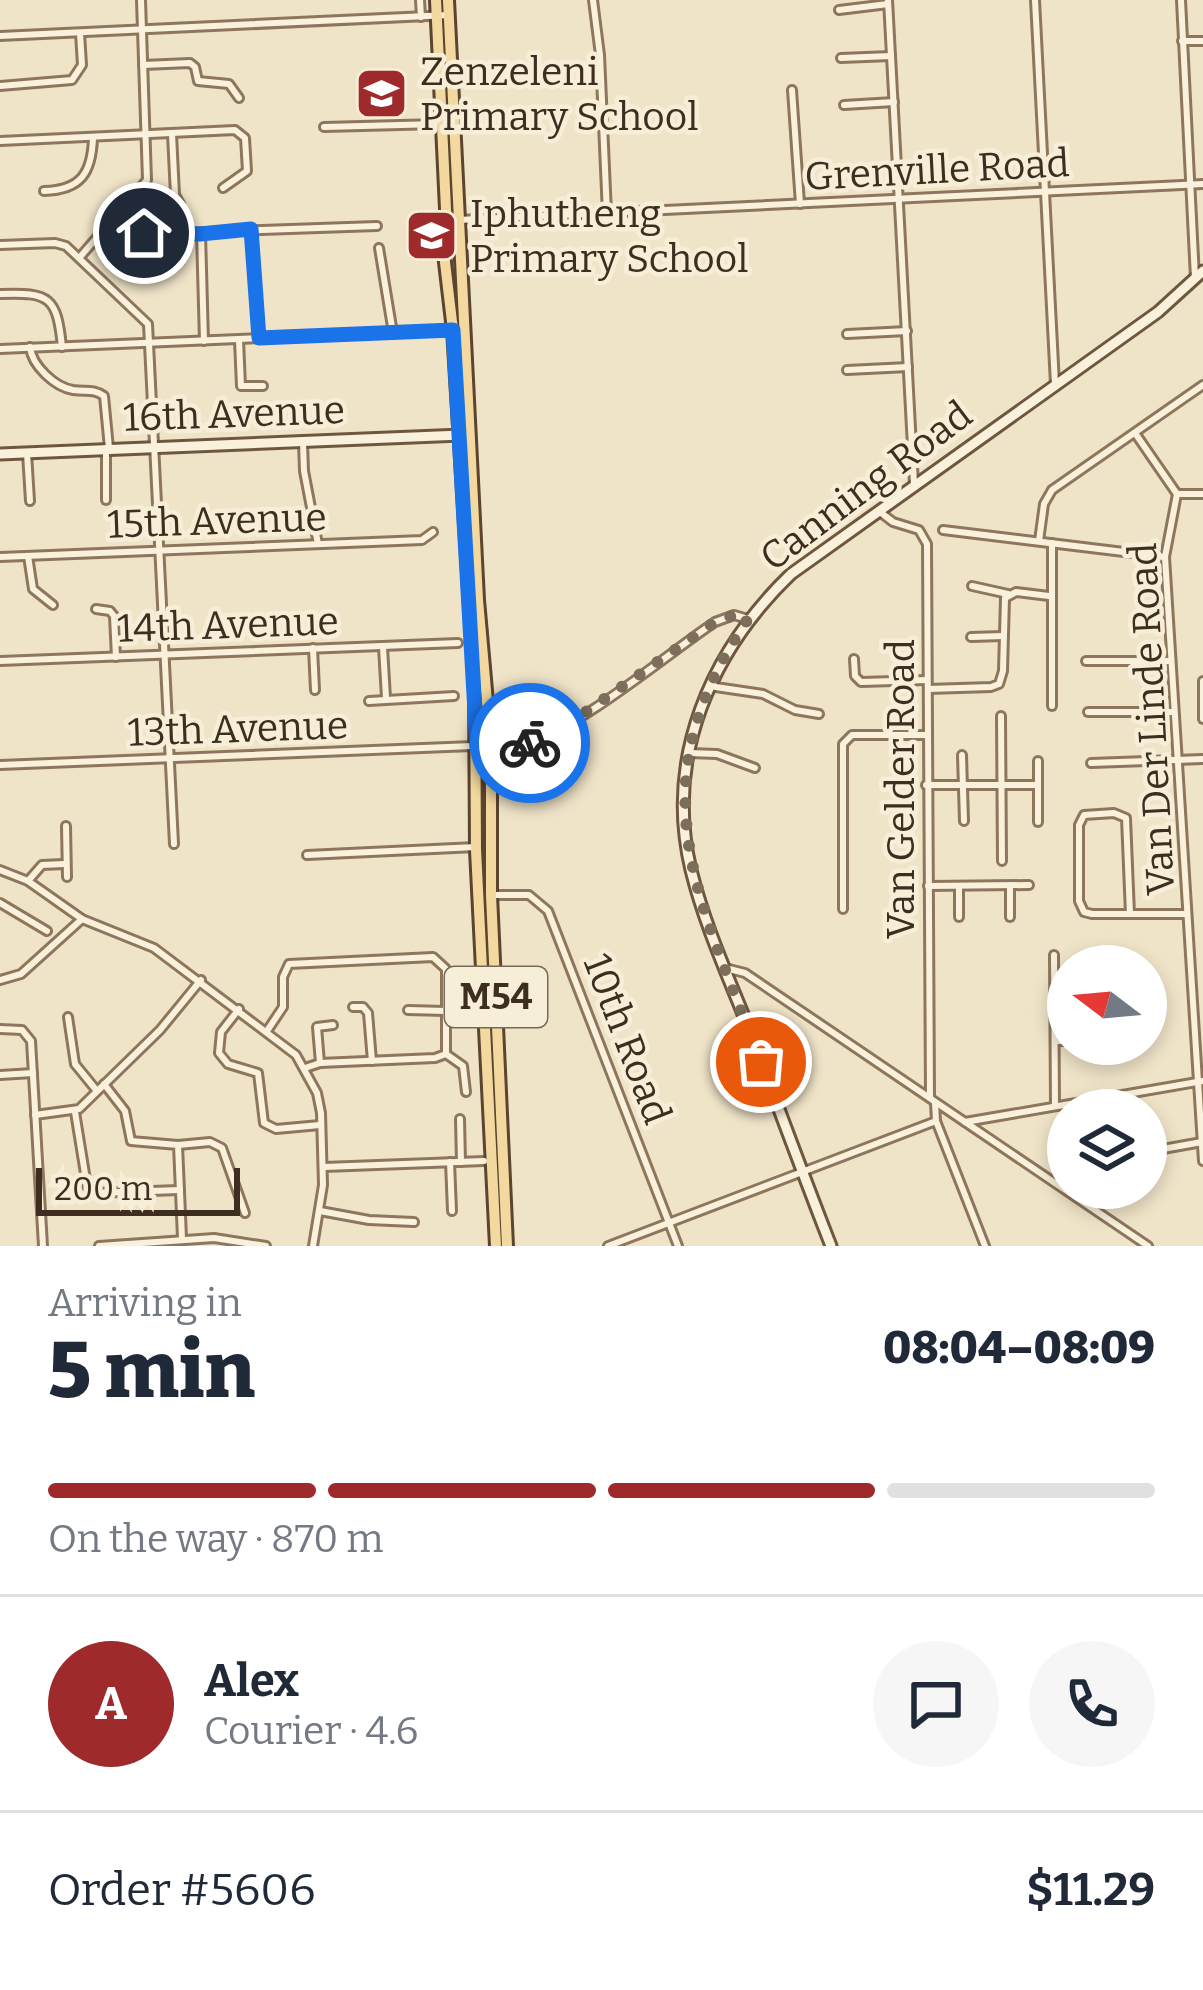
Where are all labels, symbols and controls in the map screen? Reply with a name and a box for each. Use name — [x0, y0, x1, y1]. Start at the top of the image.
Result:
place label: Zenzeleni Primary School — [420, 49, 698, 140]
school or university icon: Zenzeleni Primary School — [353, 66, 409, 122]
street label: Grenville Road — [803, 140, 1071, 200]
pin — [93, 182, 195, 284]
place label: Iphutheng Primary School — [470, 191, 748, 282]
icon: home — [111, 200, 177, 266]
school or university icon: Iphutheng Primary School — [403, 208, 459, 264]
street label: 16th Avenue — [122, 387, 346, 441]
street label: Canning Road — [751, 392, 981, 580]
street label: 15th Avenue — [106, 494, 328, 548]
street label: Van Der Linde Road — [1120, 542, 1184, 896]
street label: 14th Avenue — [117, 598, 339, 652]
street label: Van Gelder Road — [878, 639, 924, 939]
courier — [470, 683, 590, 803]
street label: 13th Avenue — [127, 702, 349, 756]
icon: bike — [497, 710, 563, 776]
north arrow — [1047, 945, 1167, 1065]
map controls — [1047, 945, 1167, 1209]
street label: 10th Road — [574, 948, 680, 1130]
road number: M54 — [445, 967, 547, 1027]
pin — [710, 1011, 812, 1113]
icon: bag — [728, 1029, 794, 1095]
button: layers — [1047, 1089, 1167, 1209]
scale bar — [36, 1162, 240, 1215]
text: 200 m — [54, 1169, 152, 1209]
text: Arriving in — [48, 1280, 242, 1326]
text: 08:04–08:09 — [883, 1321, 1155, 1375]
text: 5 min — [48, 1324, 255, 1418]
text: On the way · 870 m — [48, 1516, 383, 1562]
button: chat — [873, 1641, 999, 1767]
button: phone — [1029, 1641, 1155, 1767]
text: Alex — [204, 1654, 299, 1708]
text: A — [95, 1677, 127, 1731]
text: Courier · 4.6 — [204, 1708, 419, 1754]
text: Order #5606 — [48, 1863, 316, 1917]
text: $11.29 — [1026, 1863, 1155, 1917]

